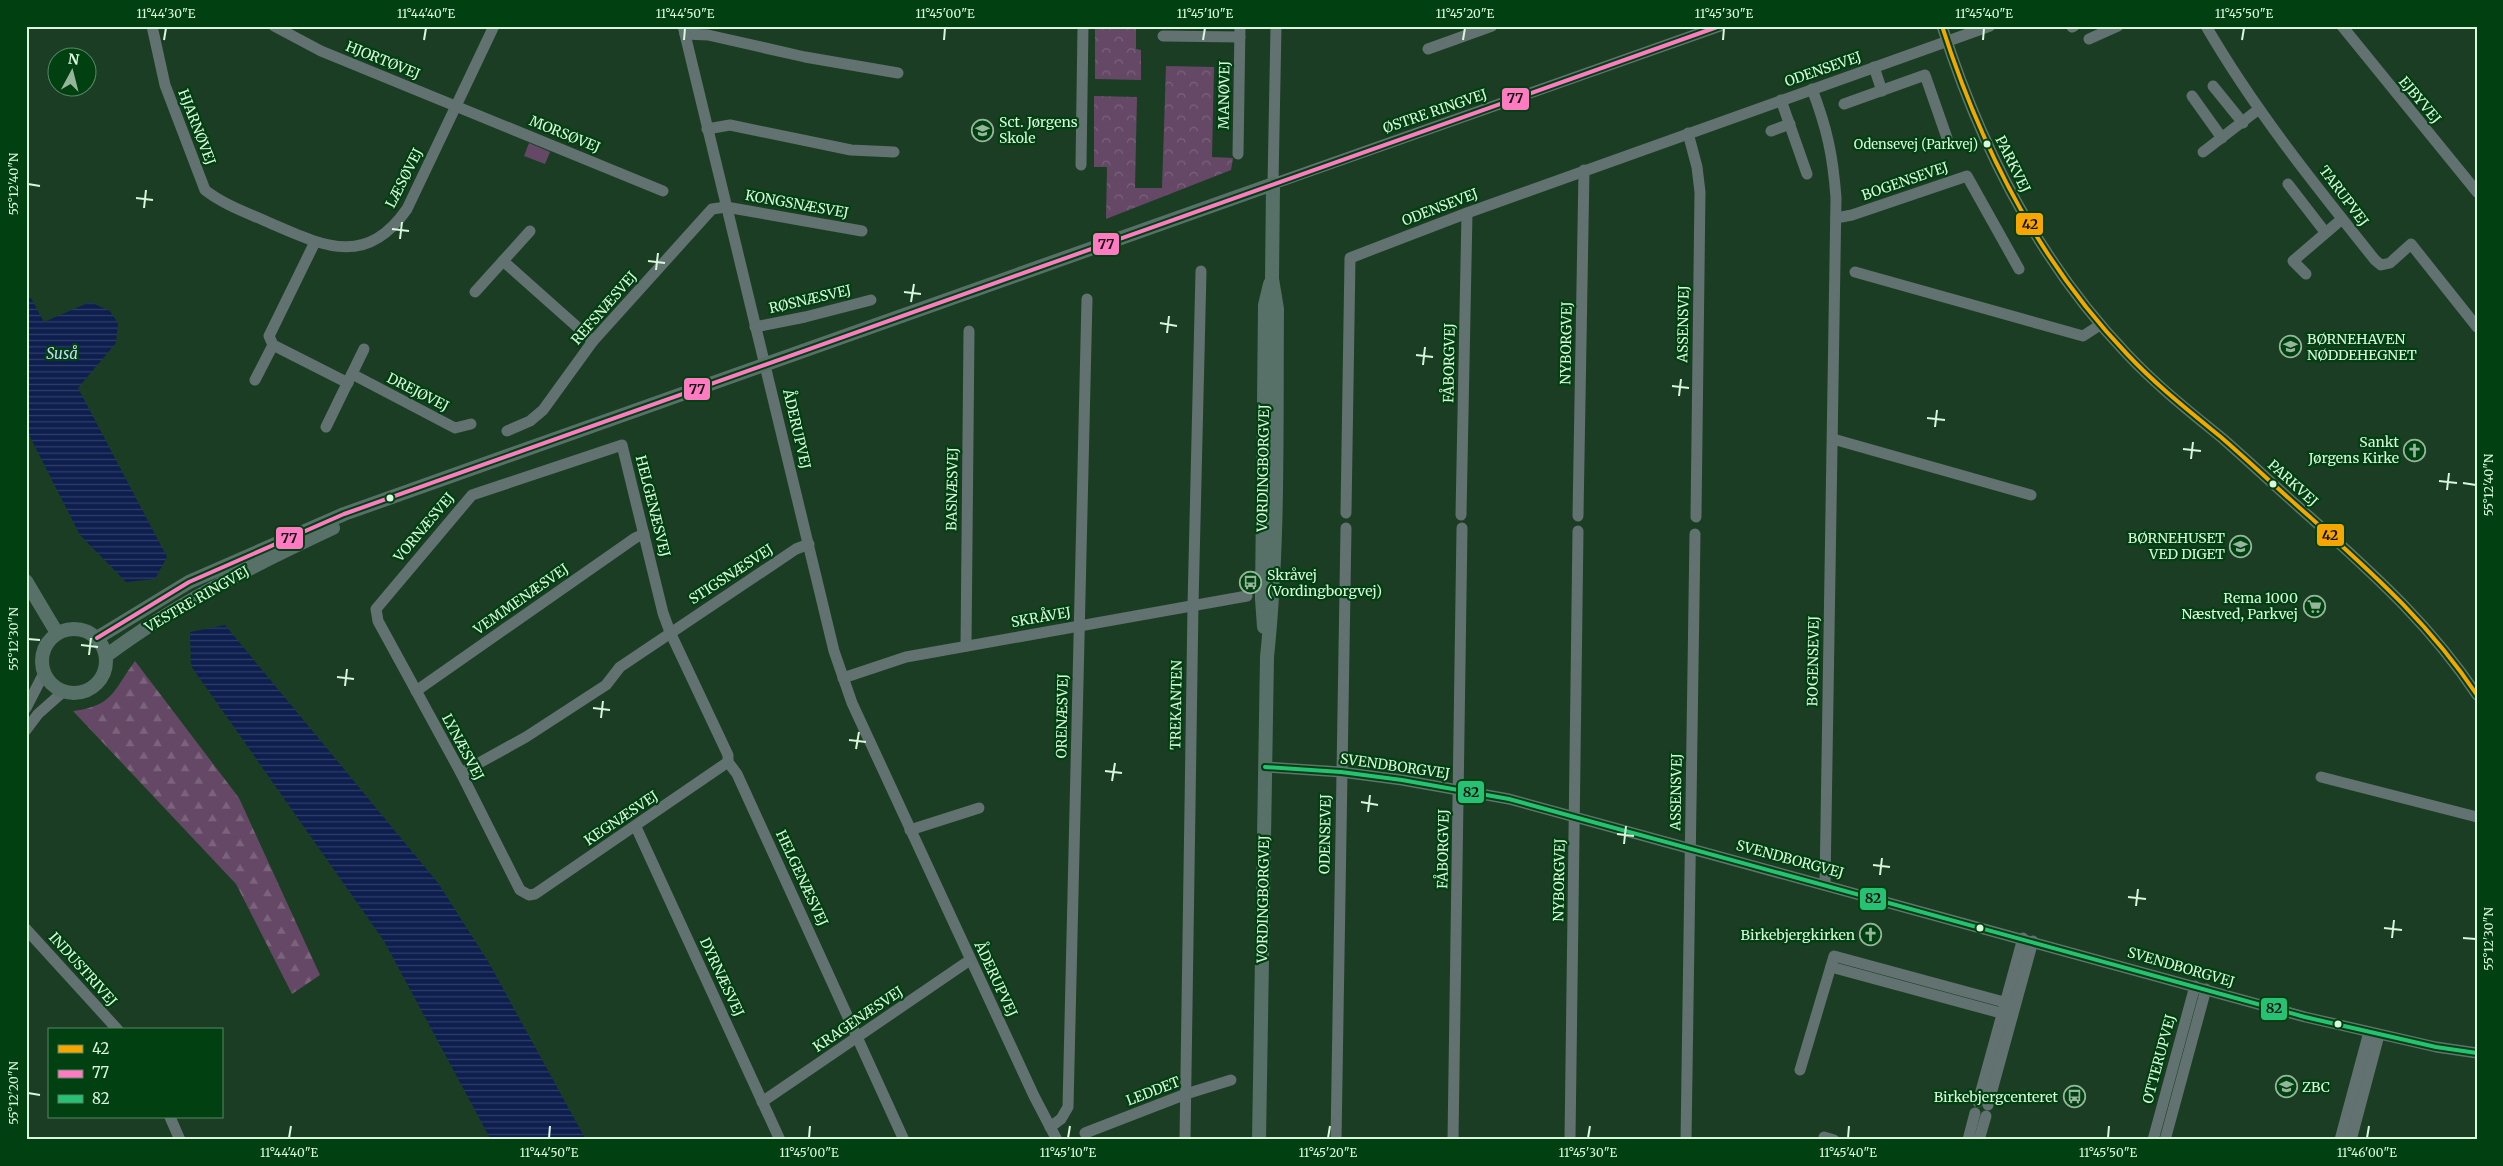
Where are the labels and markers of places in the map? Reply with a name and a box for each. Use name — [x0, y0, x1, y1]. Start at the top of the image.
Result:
place label: Sct. Jørgens Skole — [999, 113, 1078, 147]
school or university icon: Sct. Jørgens Skole — [971, 118, 995, 142]
place label: Odensevej (Parkvej) — [1854, 136, 1978, 153]
marker: Odensevej (Parkvej) — [1982, 139, 1992, 149]
place label: BØRNEHAVEN NØDDEHEGNET — [2307, 330, 2417, 364]
school or university icon: BØRNEHAVEN NØDDEHEGNET — [2279, 335, 2303, 359]
place label: Sankt Jørgens Kirke — [2308, 433, 2400, 467]
church icon: Sankt Jørgens Kirke — [2403, 438, 2427, 462]
unlabelled marker — [2268, 479, 2278, 489]
unlabelled marker — [385, 493, 395, 503]
place label: BØRNEHUSET VED DIGET — [2128, 529, 2225, 563]
school or university icon: BØRNEHUSET VED DIGET — [2229, 534, 2253, 558]
place label: Skråvej (Vordingborgvej) — [1267, 566, 1382, 600]
bus stop icon: Skråvej (Vordingborgvej) — [1239, 571, 1263, 595]
place label: Rema 1000 Næstved, Parkvej — [2182, 589, 2298, 623]
supermarket icon: Rema 1000 Næstved, Parkvej — [2302, 594, 2326, 618]
church icon: Birkebjergkirken — [1859, 923, 1883, 947]
unlabelled marker — [1975, 923, 1985, 933]
place label: Birkebjergkirken — [1741, 926, 1855, 944]
unlabelled marker — [2333, 1019, 2343, 1029]
school or university icon: ZBC — [2274, 1075, 2298, 1099]
place label: ZBC — [2302, 1078, 2330, 1096]
bus stop icon: Birkebjergcenteret — [2062, 1085, 2086, 1109]
place label: Birkebjergcenteret — [1934, 1088, 2059, 1106]

